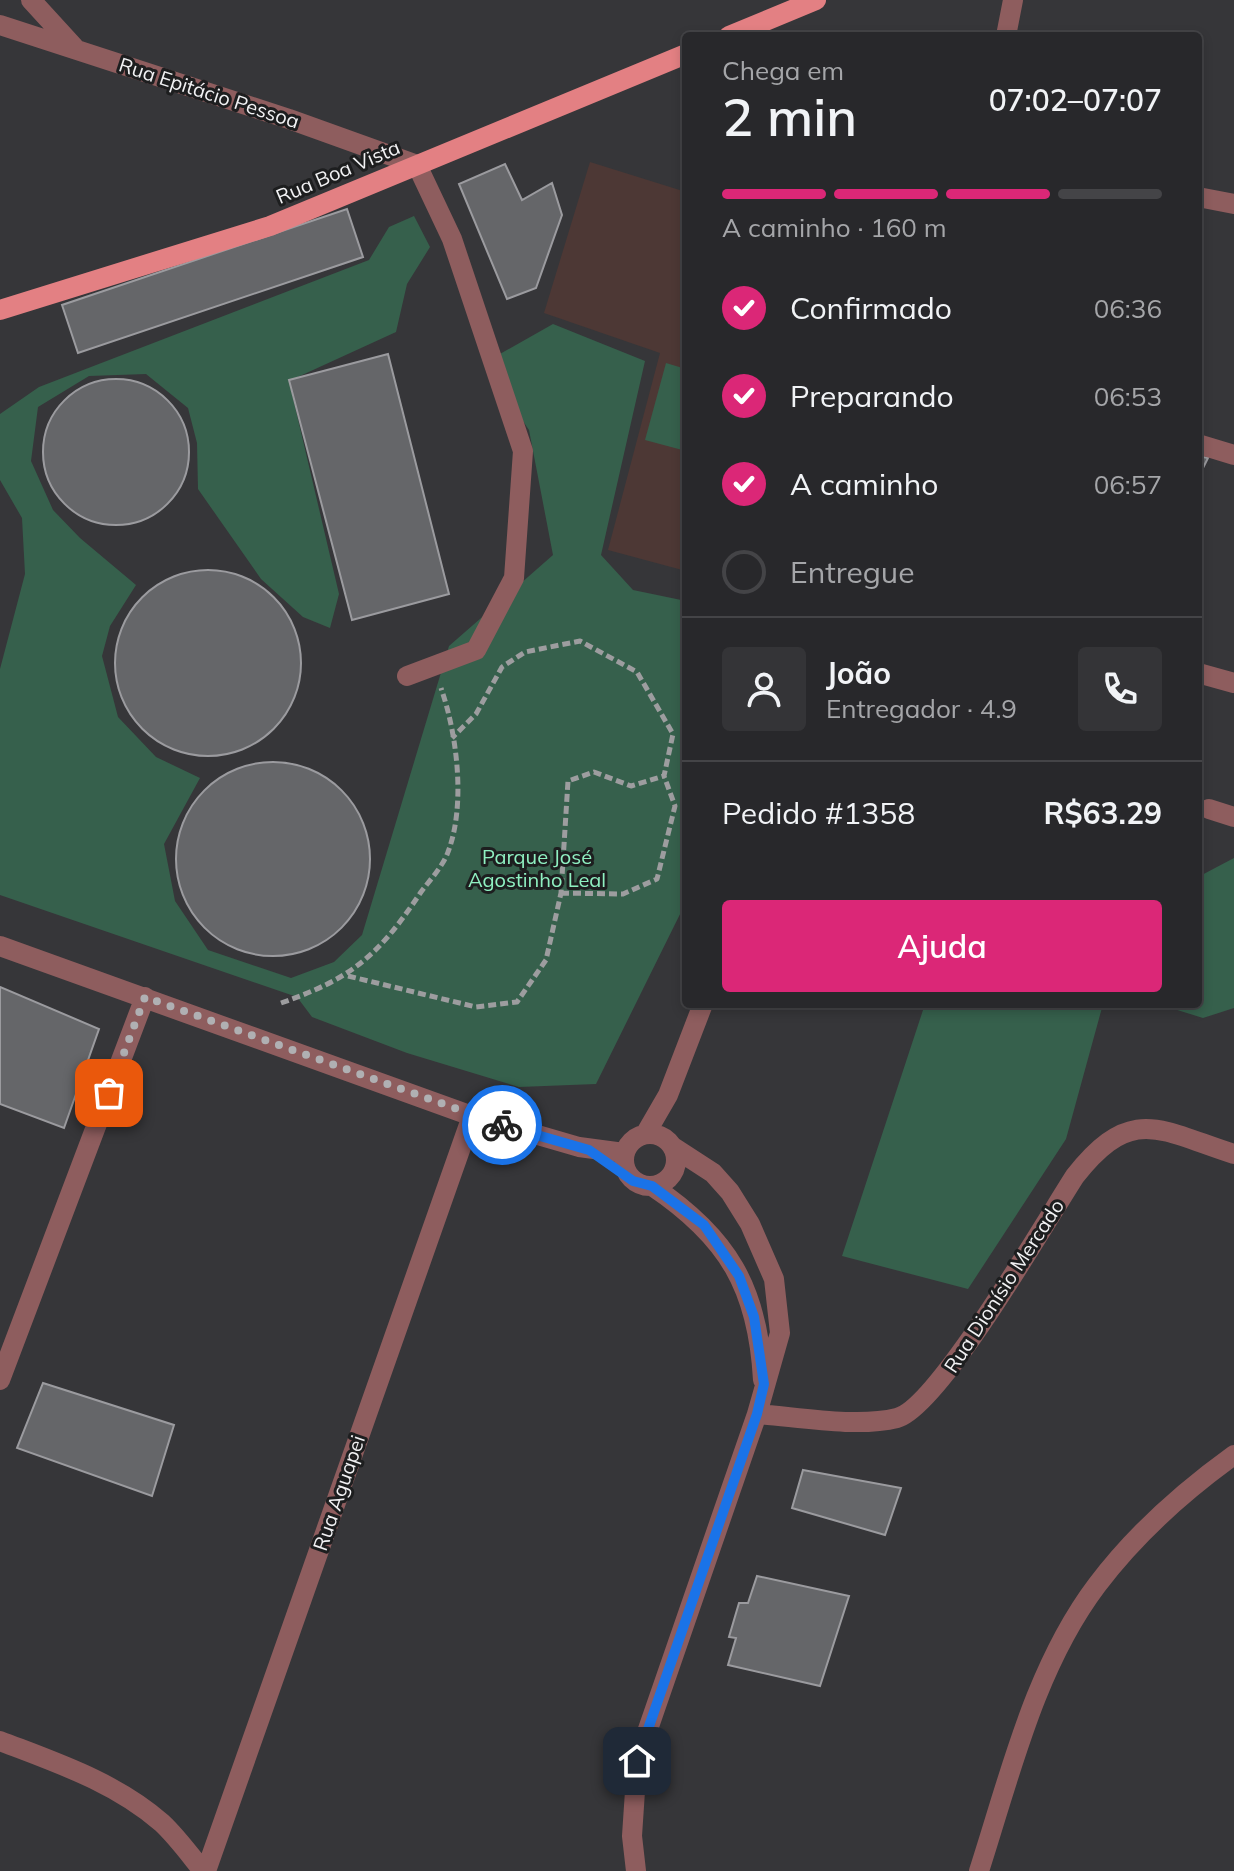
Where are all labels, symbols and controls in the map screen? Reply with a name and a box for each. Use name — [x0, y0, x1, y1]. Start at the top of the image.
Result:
street label: Rua Epitácio Pessoa — [116, 52, 302, 133]
text: Chega em — [722, 54, 844, 87]
text: 07:02–07:07 — [989, 81, 1162, 119]
text: 2 min — [722, 84, 857, 149]
street label: Rua Boa Vista — [272, 134, 404, 209]
text: A caminho · 160 m — [722, 211, 947, 244]
icon: check — [722, 286, 766, 330]
text: Confirmado — [790, 289, 952, 327]
text: 06:36 — [1094, 292, 1162, 325]
icon: check — [722, 374, 766, 418]
text: Preparando — [790, 377, 954, 415]
text: 06:53 — [1094, 380, 1162, 413]
icon: check — [722, 462, 766, 506]
text: A caminho — [790, 465, 938, 503]
text: 06:57 — [1094, 468, 1162, 501]
text: Entregue — [790, 553, 914, 591]
button: person — [722, 647, 806, 731]
button: phone — [1078, 647, 1162, 731]
text: João — [826, 654, 891, 692]
text: Entregador · 4.9 — [826, 692, 1017, 725]
text: Pedido #1358 — [722, 794, 915, 832]
text: R$63.29 — [1044, 794, 1162, 832]
park label: Parque José Agostinho Leal — [468, 844, 606, 892]
button: Ajuda — [722, 900, 1162, 992]
pin — [75, 1059, 143, 1127]
icon: bag — [87, 1071, 131, 1115]
courier — [462, 1085, 542, 1165]
icon: bike — [480, 1103, 524, 1147]
street label: Rua Dionísio Mercado — [938, 1194, 1069, 1377]
street label: Rua Aguapei — [307, 1432, 370, 1554]
pin — [603, 1727, 671, 1795]
icon: home — [615, 1739, 659, 1783]

